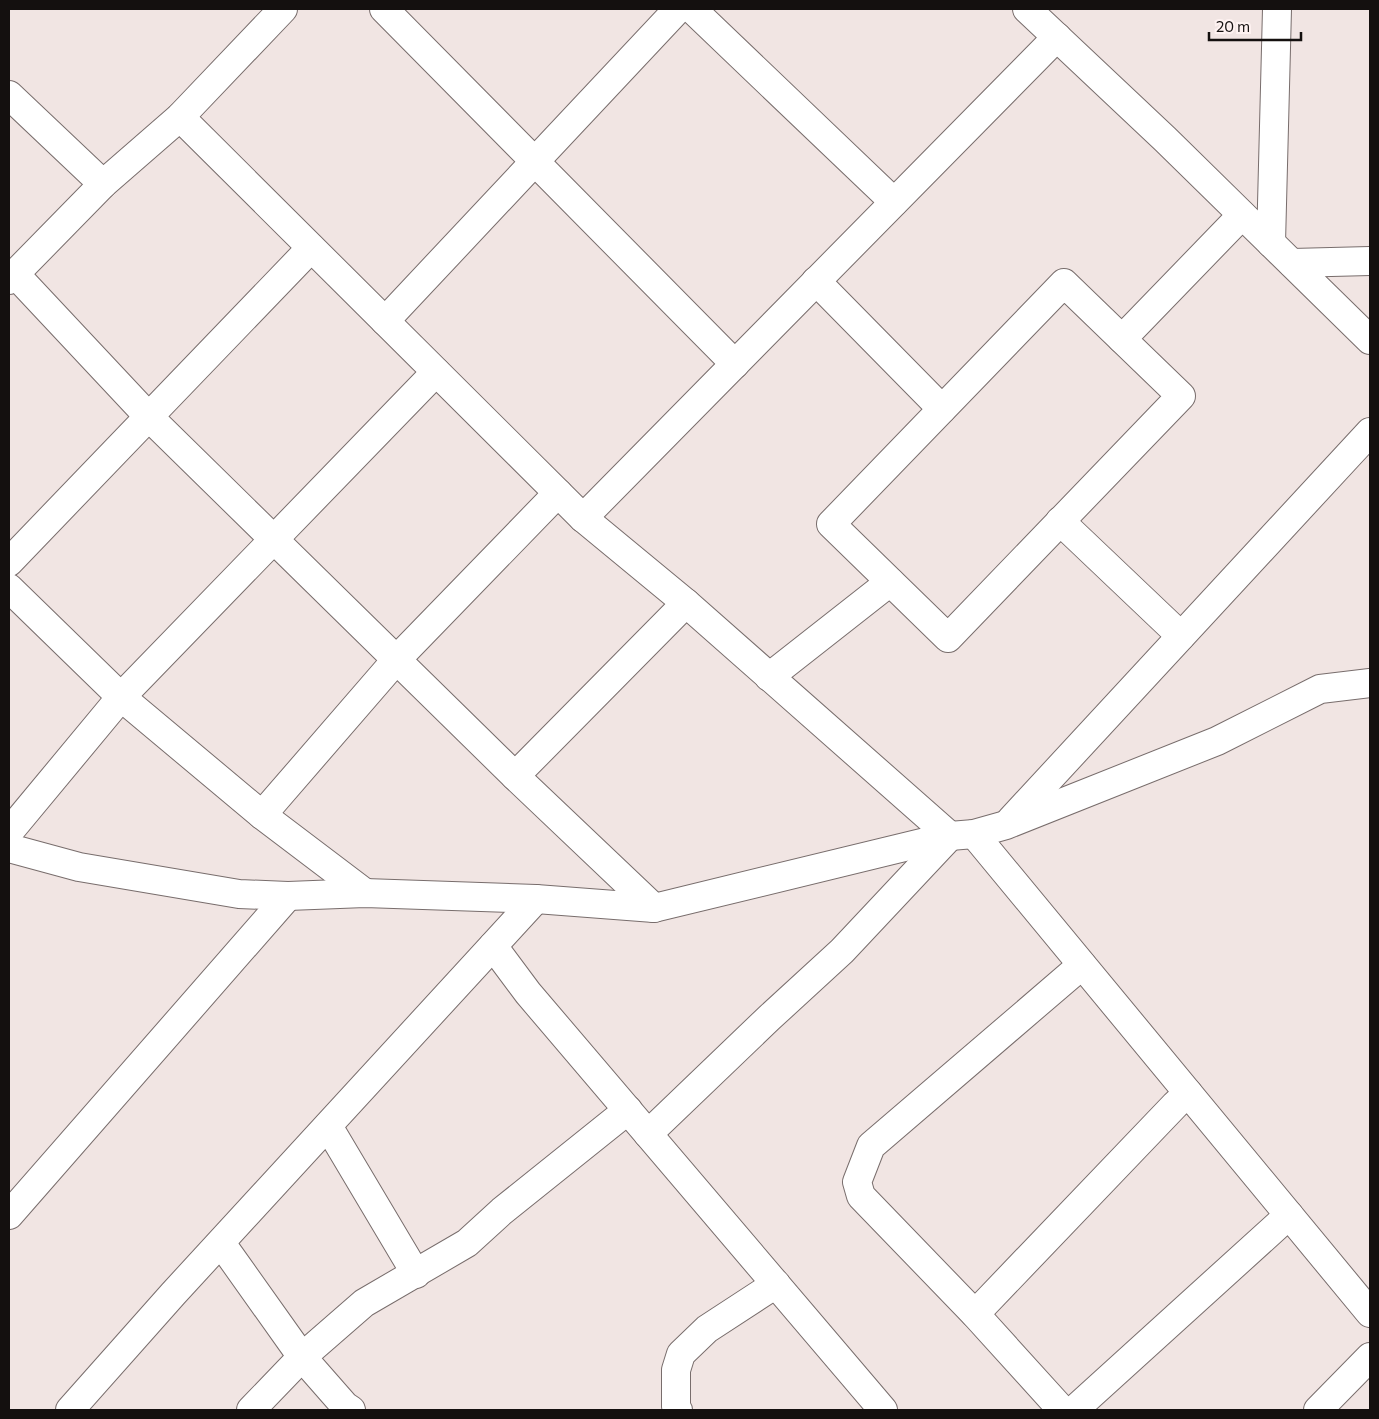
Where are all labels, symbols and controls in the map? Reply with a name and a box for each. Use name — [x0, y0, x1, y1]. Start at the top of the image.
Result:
scale bar — [1209, 10, 1302, 42]
text: 20 m — [1216, 17, 1250, 35]

